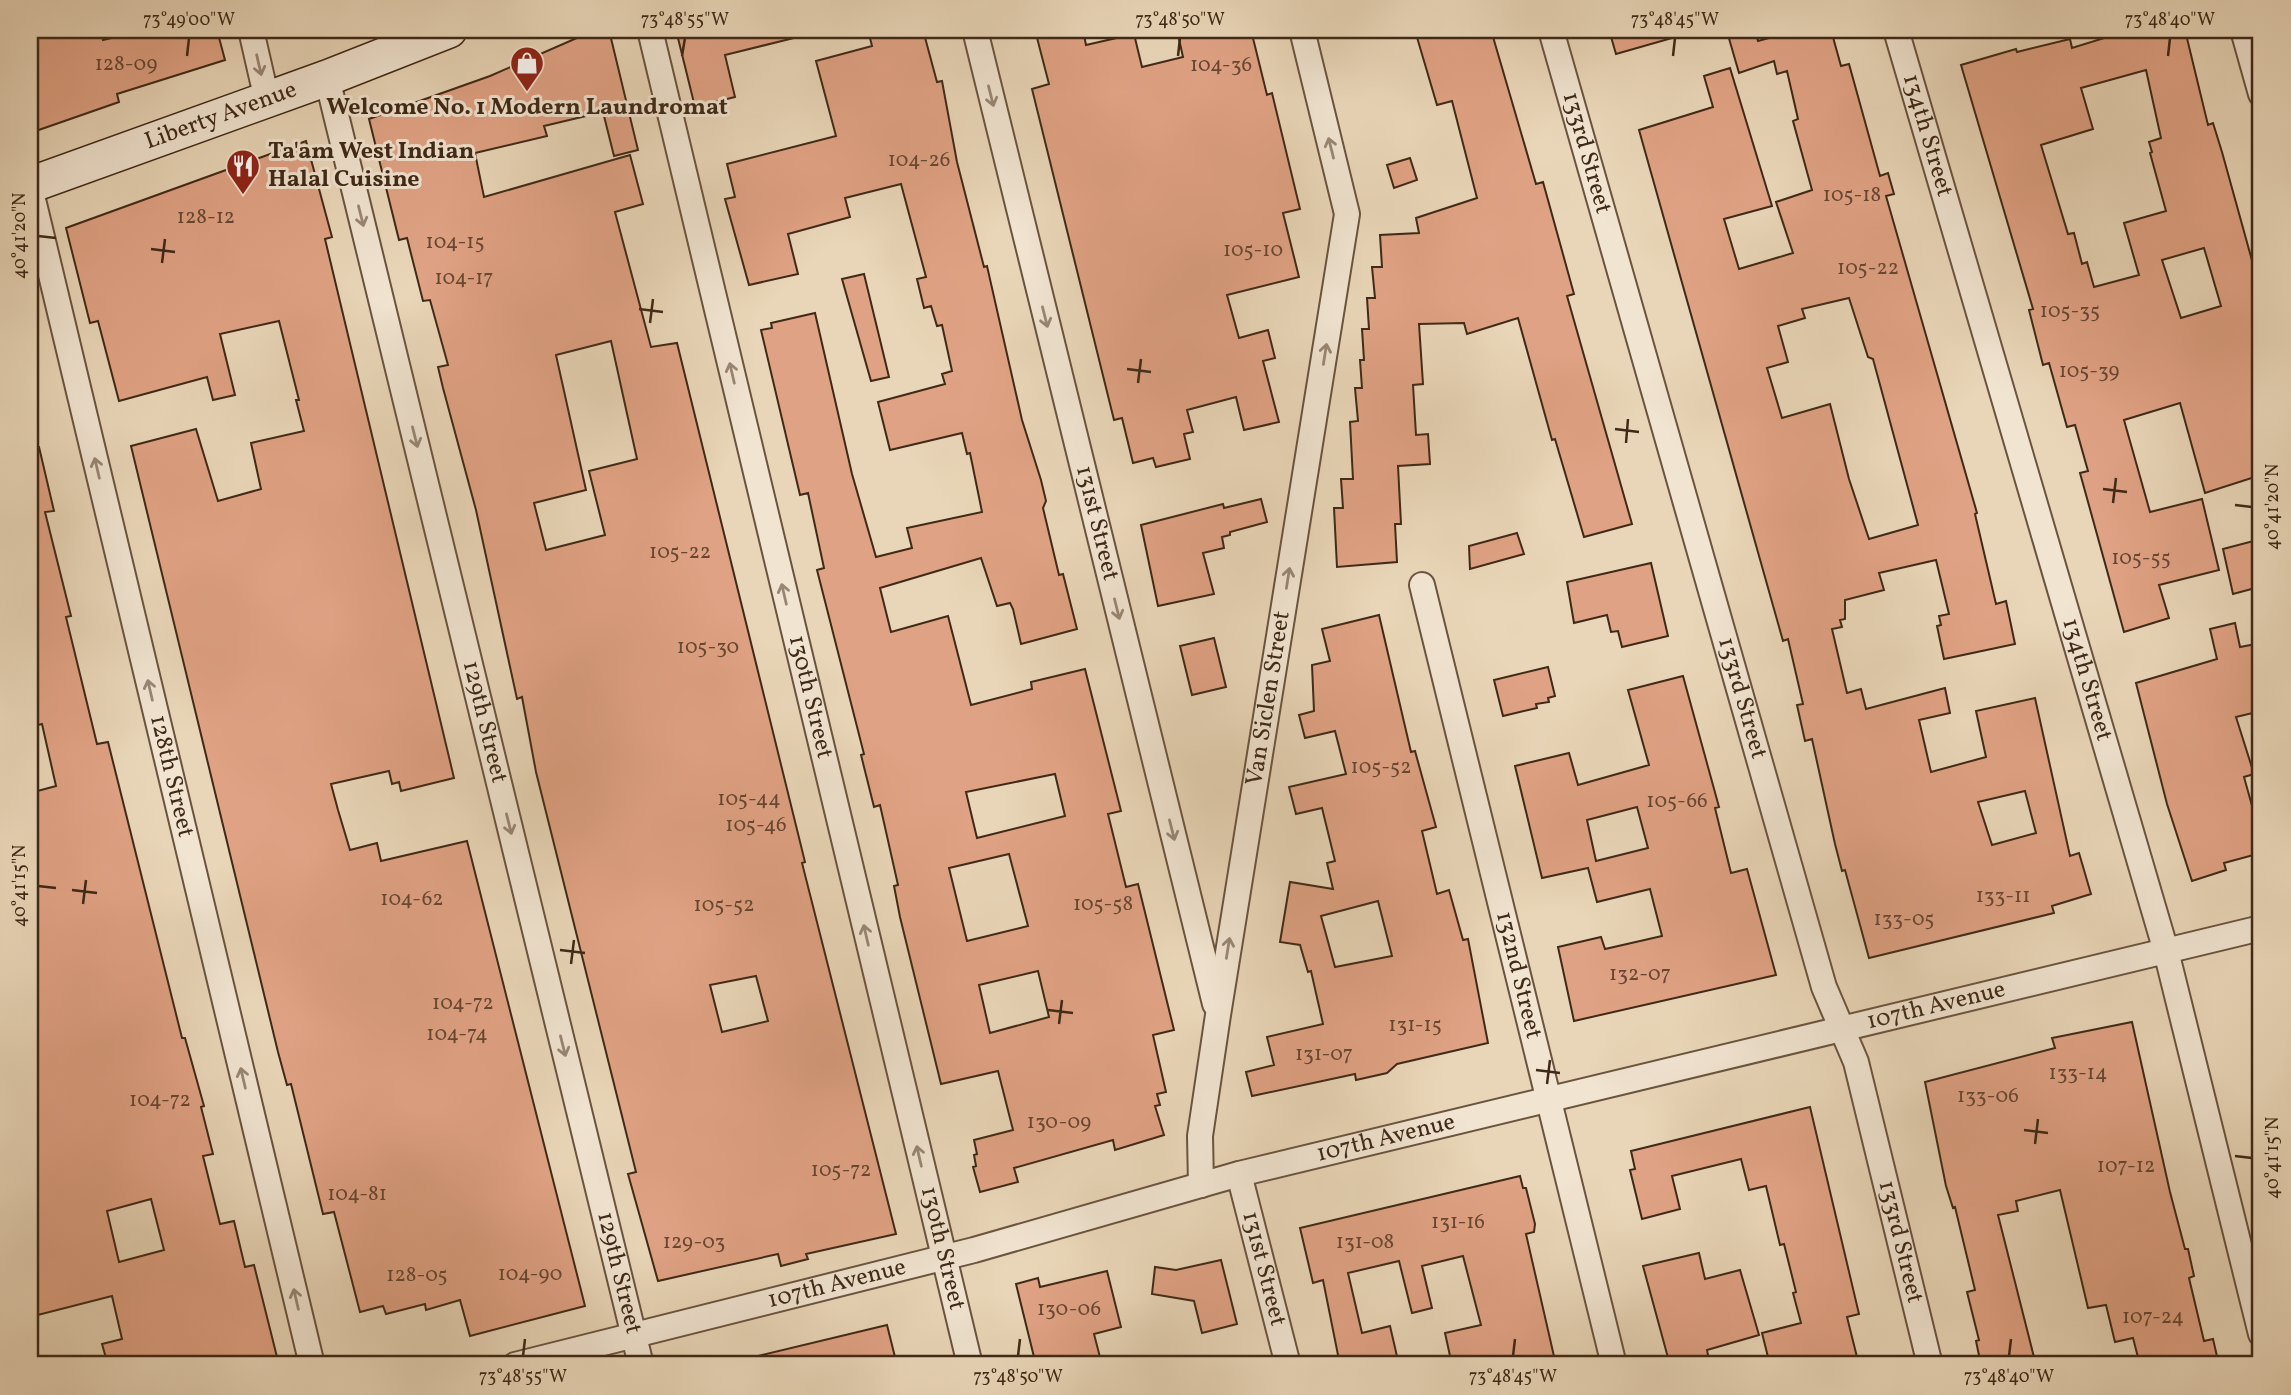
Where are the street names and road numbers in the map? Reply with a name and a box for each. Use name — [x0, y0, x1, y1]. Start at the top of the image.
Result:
street label: 134th Street — [1893, 70, 1961, 201]
street label: Liberty Avenue — [140, 73, 302, 159]
street label: 133rd Street — [1553, 88, 1620, 218]
street label: 131st Street — [1066, 462, 1127, 584]
street label: Van Siclen Street — [1238, 608, 1300, 788]
street label: 134th Street — [2052, 614, 2121, 745]
street label: 130th Street — [779, 632, 841, 762]
street label: 133rd Street — [1708, 633, 1775, 763]
street label: 129th Street — [453, 657, 515, 787]
street label: 128th Street — [140, 712, 202, 841]
street label: 132nd Street — [1486, 908, 1550, 1043]
street label: 107th Avenue — [1863, 973, 2009, 1039]
street label: 107th Avenue — [1313, 1106, 1459, 1172]
street label: 133rd Street — [1869, 1177, 1931, 1307]
street label: 130th Street — [911, 1183, 973, 1314]
street label: 129th Street — [587, 1208, 650, 1338]
street label: 131st Street — [1232, 1208, 1294, 1330]
street label: 107th Avenue — [764, 1251, 910, 1318]

